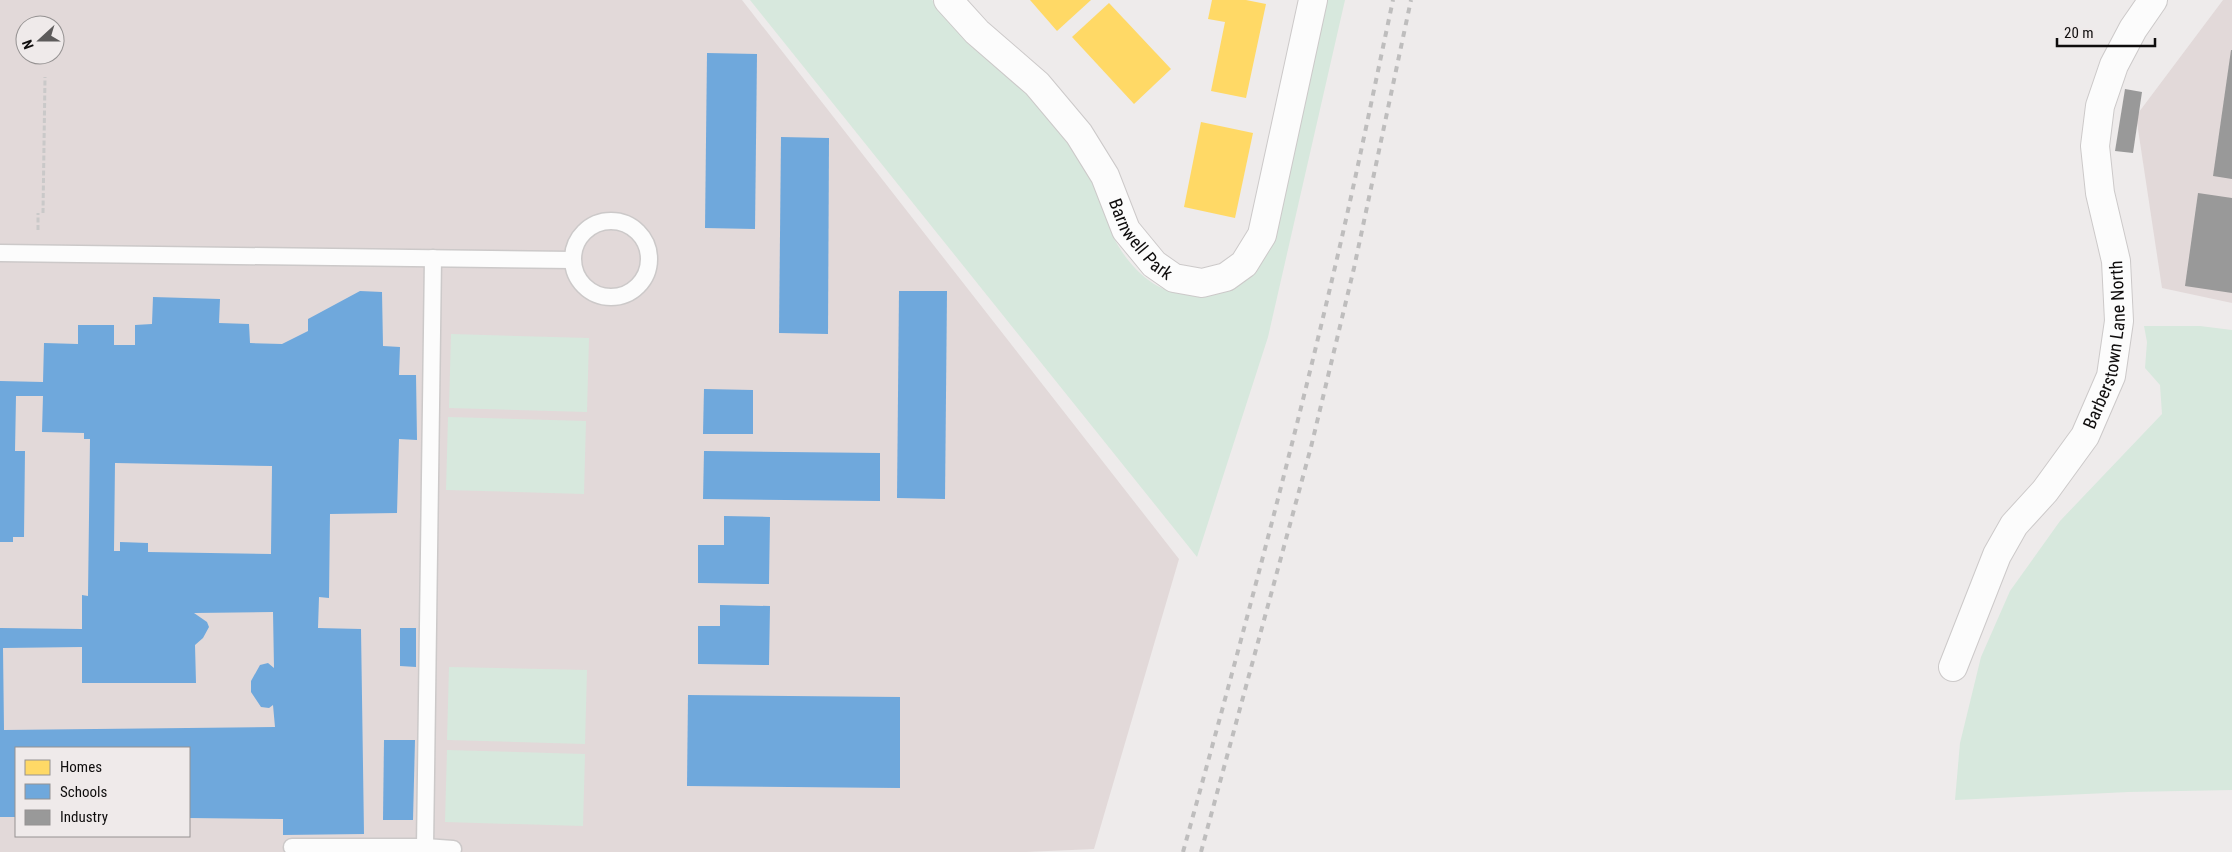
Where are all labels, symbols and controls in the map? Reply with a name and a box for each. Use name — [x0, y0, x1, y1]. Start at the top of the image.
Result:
north arrow — [15, 15, 65, 65]
scale bar — [2057, 15, 2154, 47]
text: 20 m — [2064, 24, 2094, 42]
text: N — [19, 38, 37, 52]
street label: Barnwell Park — [1105, 195, 1177, 284]
street label: Barberstown Lane North — [2078, 260, 2129, 432]
legend — [15, 747, 190, 837]
text: Homes — [60, 758, 102, 776]
text: Schools — [60, 783, 107, 801]
text: Industry — [60, 808, 108, 826]

